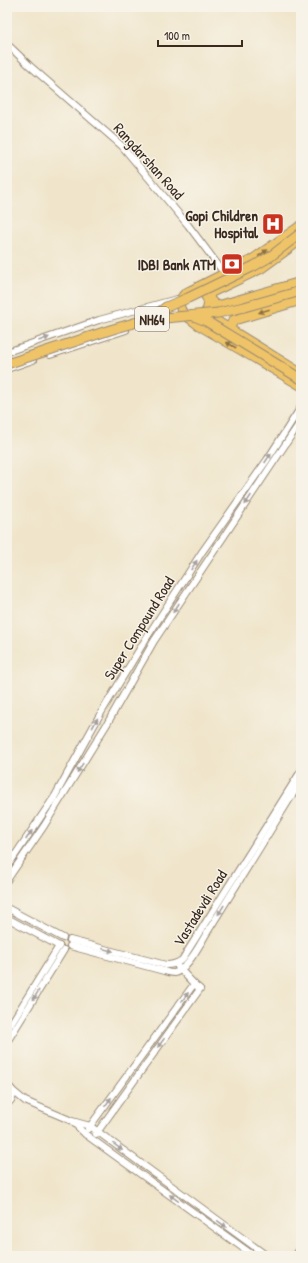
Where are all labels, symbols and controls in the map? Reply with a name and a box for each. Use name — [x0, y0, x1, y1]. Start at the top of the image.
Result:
scale bar — [158, 22, 242, 48]
text: 100 m — [164, 27, 190, 44]
street label: Rangdarshan Road — [109, 118, 189, 204]
place label: Gopi Children Hospital — [185, 205, 259, 244]
hospital icon: Gopi Children Hospital — [260, 211, 286, 237]
one-way arrow — [257, 249, 268, 256]
bank icon: IDBI Bank ATM — [219, 251, 245, 277]
place label: IDBI Bank ATM — [138, 254, 216, 275]
road number: NH64 — [135, 307, 169, 331]
one-way arrow — [257, 308, 269, 314]
one-way arrow — [38, 336, 50, 342]
one-way arrow — [225, 341, 237, 348]
one-way arrow — [264, 453, 272, 463]
one-way arrow — [244, 495, 252, 506]
one-way arrow — [190, 559, 197, 571]
street label: Super Compound Road — [99, 572, 179, 684]
one-way arrow — [172, 603, 180, 614]
one-way arrow — [92, 717, 99, 729]
one-way arrow — [76, 762, 84, 773]
one-way arrow — [25, 829, 33, 840]
street label: Vastadevdi Road — [168, 866, 232, 950]
one-way arrow — [218, 904, 225, 916]
one-way arrow — [102, 947, 114, 953]
one-way arrow — [32, 990, 40, 1000]
one-way arrow — [180, 992, 189, 1003]
one-way arrow — [157, 1038, 165, 1048]
one-way arrow — [104, 1097, 112, 1107]
one-way arrow — [112, 1142, 123, 1151]
one-way arrow — [168, 1194, 179, 1202]
one-way arrow — [217, 1220, 228, 1228]

